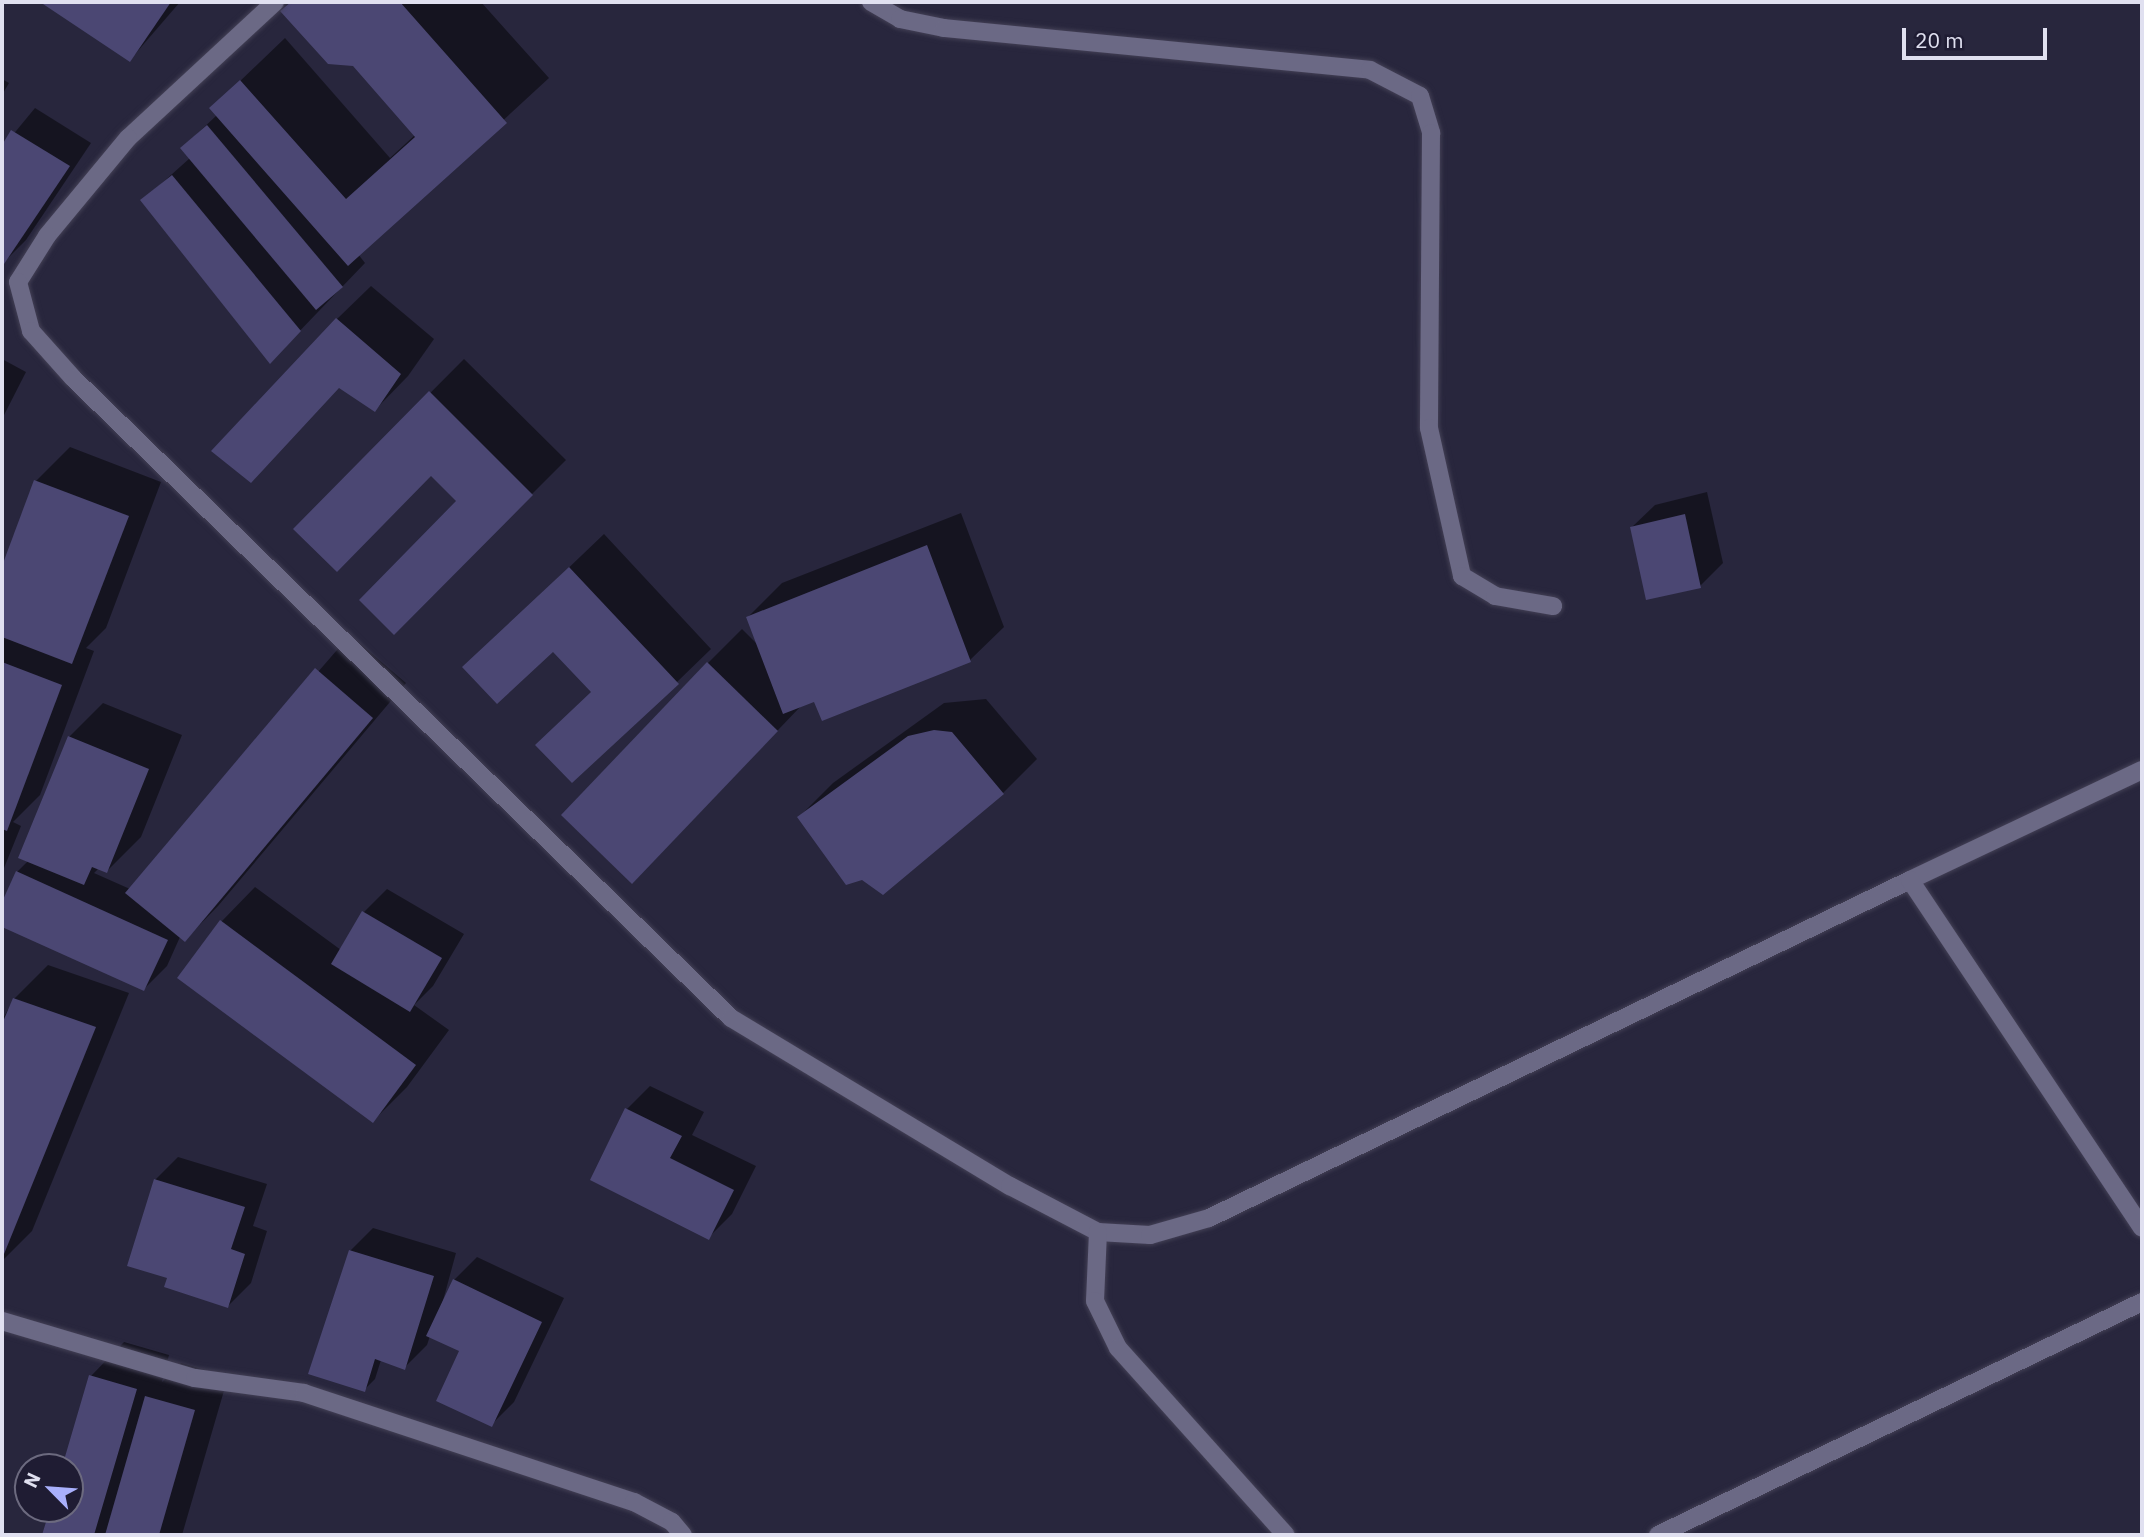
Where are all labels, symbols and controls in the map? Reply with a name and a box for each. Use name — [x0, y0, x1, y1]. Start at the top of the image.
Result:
scale bar — [1906, 14, 2051, 58]
text: 20 m — [1915, 26, 1964, 54]
north arrow — [14, 1453, 84, 1523]
text: N — [18, 1469, 46, 1491]

